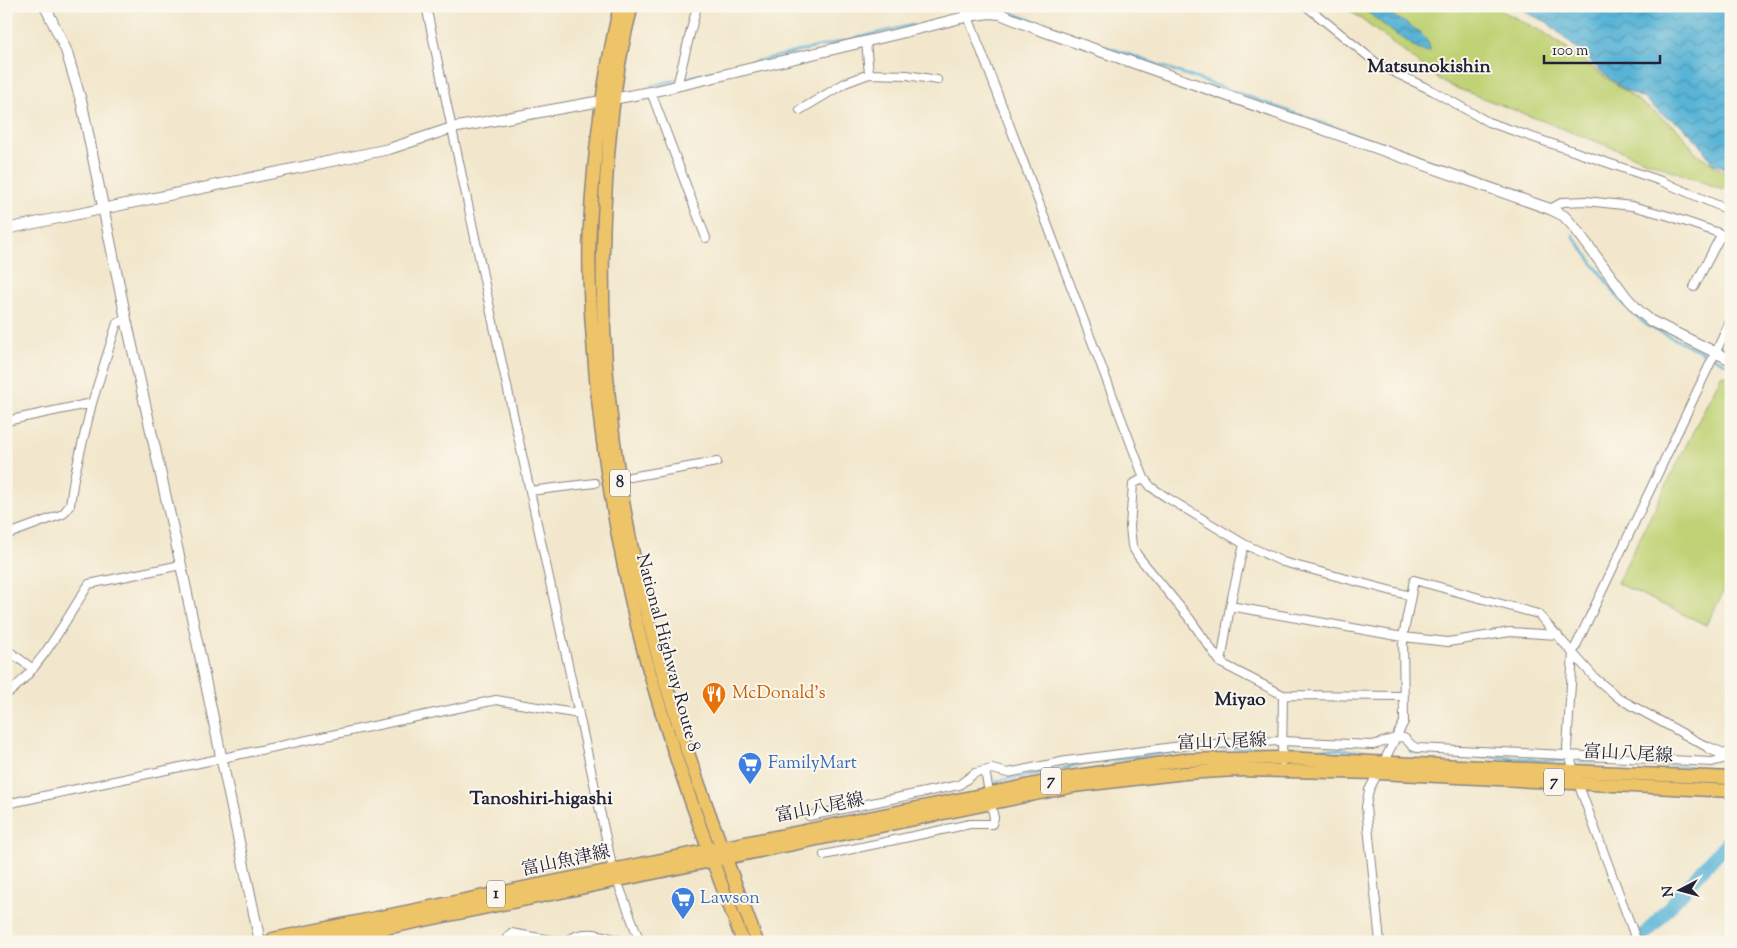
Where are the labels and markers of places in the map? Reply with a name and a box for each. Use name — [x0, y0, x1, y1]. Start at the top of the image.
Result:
restaurant icon: McDonald's — [701, 681, 727, 715]
place label: McDonald's — [732, 681, 826, 707]
supermarket icon: FamilyMart — [737, 751, 763, 785]
place label: FamilyMart — [768, 751, 857, 777]
supermarket icon: Lawson — [670, 886, 696, 920]
place label: Lawson — [700, 886, 760, 912]

